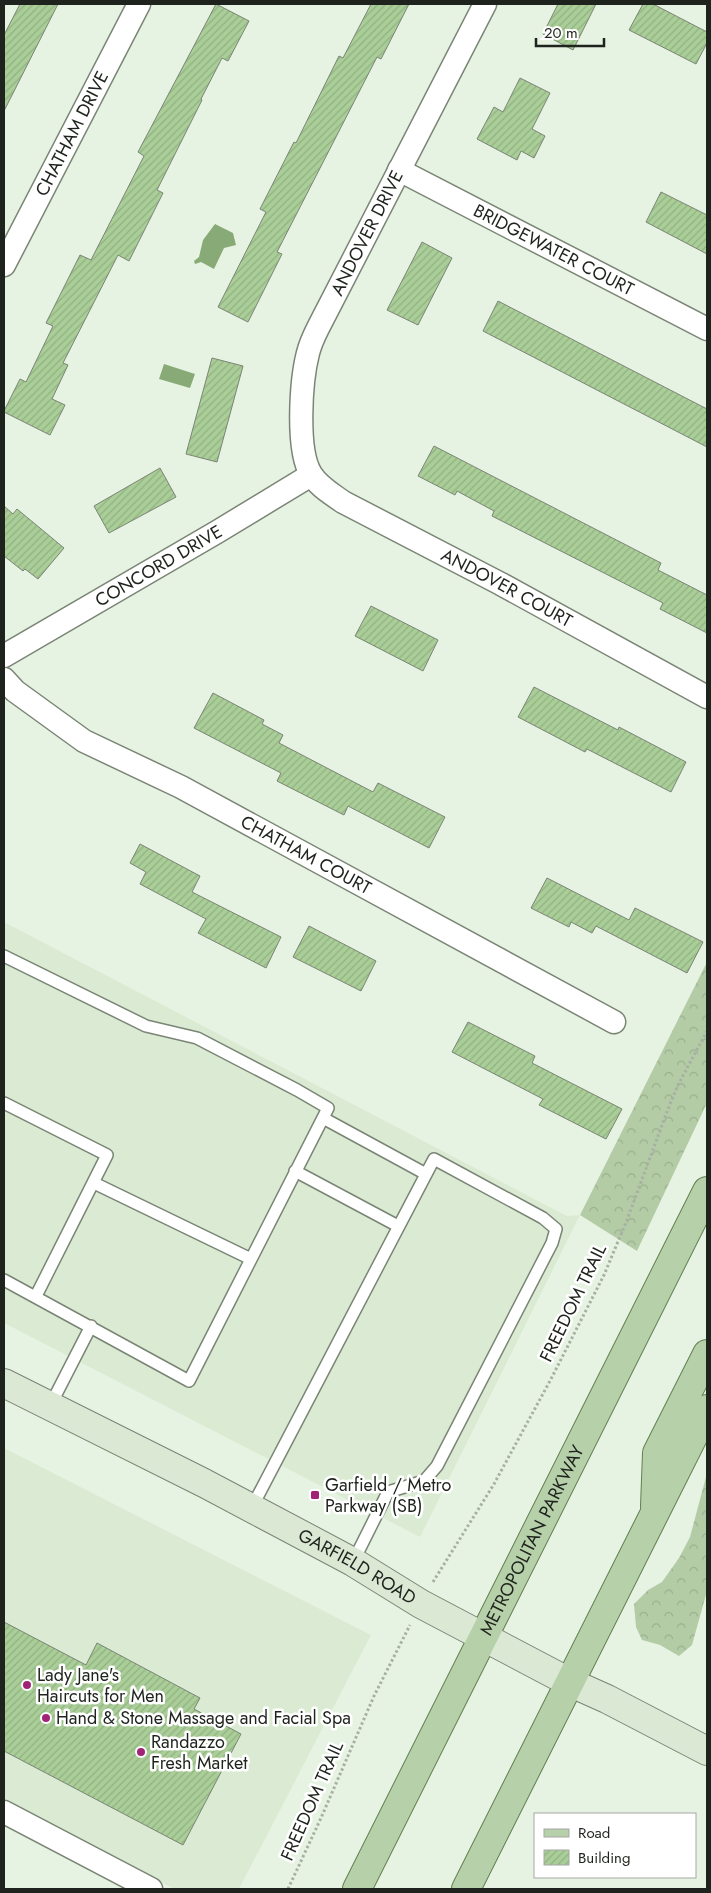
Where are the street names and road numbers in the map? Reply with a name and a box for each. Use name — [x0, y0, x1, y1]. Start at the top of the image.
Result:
street label: CHATHAM DRIVE — [29, 66, 115, 201]
street label: ANDOVER DRIVE — [324, 166, 410, 300]
street label: BRIDGEWATER COURT — [469, 198, 639, 302]
street label: CONCORD DRIVE — [90, 519, 227, 613]
street label: ANDOVER COURT — [437, 542, 578, 634]
street label: CHATHAM COURT — [236, 809, 377, 901]
street label: FREEDOM TRAIL — [533, 1240, 613, 1366]
street label: METROPOLITAN PARKWAY — [473, 1440, 591, 1640]
street label: GARFIELD ROAD — [293, 1522, 421, 1611]
street label: FREEDOM TRAIL — [274, 1737, 350, 1865]

